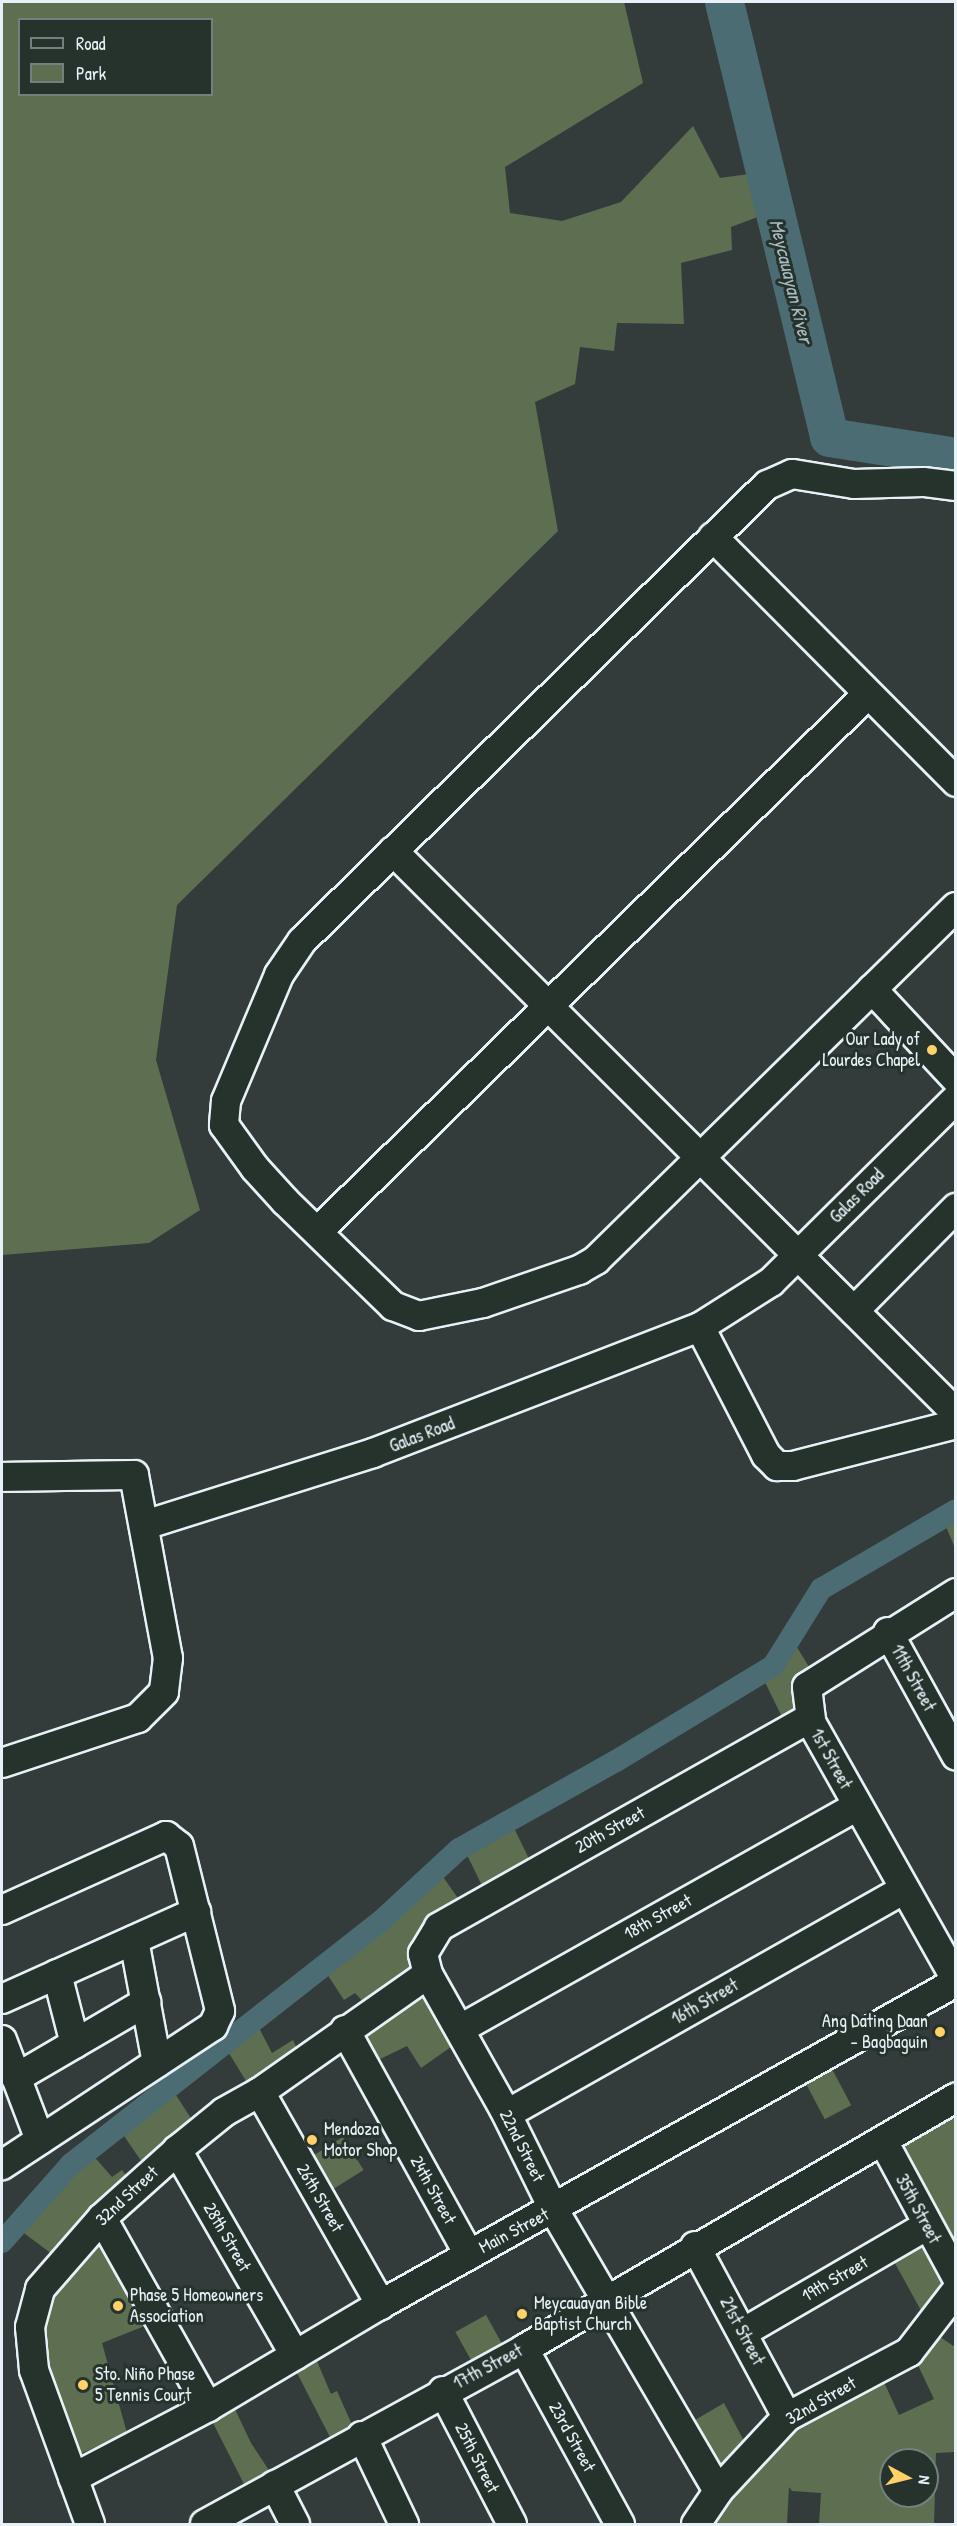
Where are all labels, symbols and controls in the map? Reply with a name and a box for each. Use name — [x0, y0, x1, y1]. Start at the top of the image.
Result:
legend — [18, 18, 213, 96]
text: Road — [76, 31, 106, 56]
text: Park — [76, 61, 106, 86]
water label: Meycauayan River — [765, 217, 819, 345]
place label: Our Lady of Lourdes Chapel — [823, 1029, 920, 1072]
marker: Our Lady of Lourdes Chapel — [925, 1043, 939, 1057]
street label: Galas Road — [825, 1164, 889, 1228]
street label: Galas Road — [386, 1413, 458, 1457]
street label: 11th Street — [886, 1641, 940, 1715]
street label: 1st Street — [806, 1725, 856, 1793]
street label: 20th Street — [571, 1802, 649, 1858]
street label: 18th Street — [620, 1890, 696, 1944]
street label: 16th Street — [668, 1974, 742, 2030]
place label: Ang Dating Daan - Bagbaguin — [822, 2011, 928, 2054]
marker: Ang Dating Daan - Bagbaguin — [933, 2025, 947, 2039]
street label: 22nd Street — [495, 2106, 549, 2186]
place label: Mendoza Motor Shop — [324, 2119, 397, 2162]
marker: Mendoza Motor Shop — [305, 2133, 319, 2147]
street label: 24th Street — [405, 2152, 461, 2228]
street label: 26th Street — [292, 2160, 348, 2236]
street label: 32nd Street — [91, 2162, 163, 2230]
street label: 35th Street — [891, 2171, 945, 2247]
street label: 28th Street — [199, 2199, 255, 2275]
street label: Main Street — [475, 2204, 553, 2258]
street label: 19th Street — [798, 2251, 872, 2307]
place label: Phase 5 Homeowners Association — [130, 2285, 263, 2328]
place label: Meycauayan Bible Baptist Church — [534, 2293, 647, 2336]
street label: 21st Street — [715, 2293, 769, 2369]
marker: Phase 5 Homeowners Association — [111, 2299, 125, 2313]
marker: Meycauayan Bible Baptist Church — [515, 2307, 529, 2321]
street label: 17th Street — [450, 2340, 526, 2394]
place label: Sto. Niño Phase 5 Tennis Court — [95, 2364, 195, 2406]
street label: 32nd Street — [782, 2372, 860, 2430]
marker: Sto. Niño Phase 5 Tennis Court — [76, 2378, 90, 2392]
street label: 23rd Street — [544, 2398, 600, 2476]
street label: 25th Street — [450, 2419, 504, 2497]
north arrow — [879, 2448, 939, 2508]
text: N — [913, 2474, 936, 2486]

